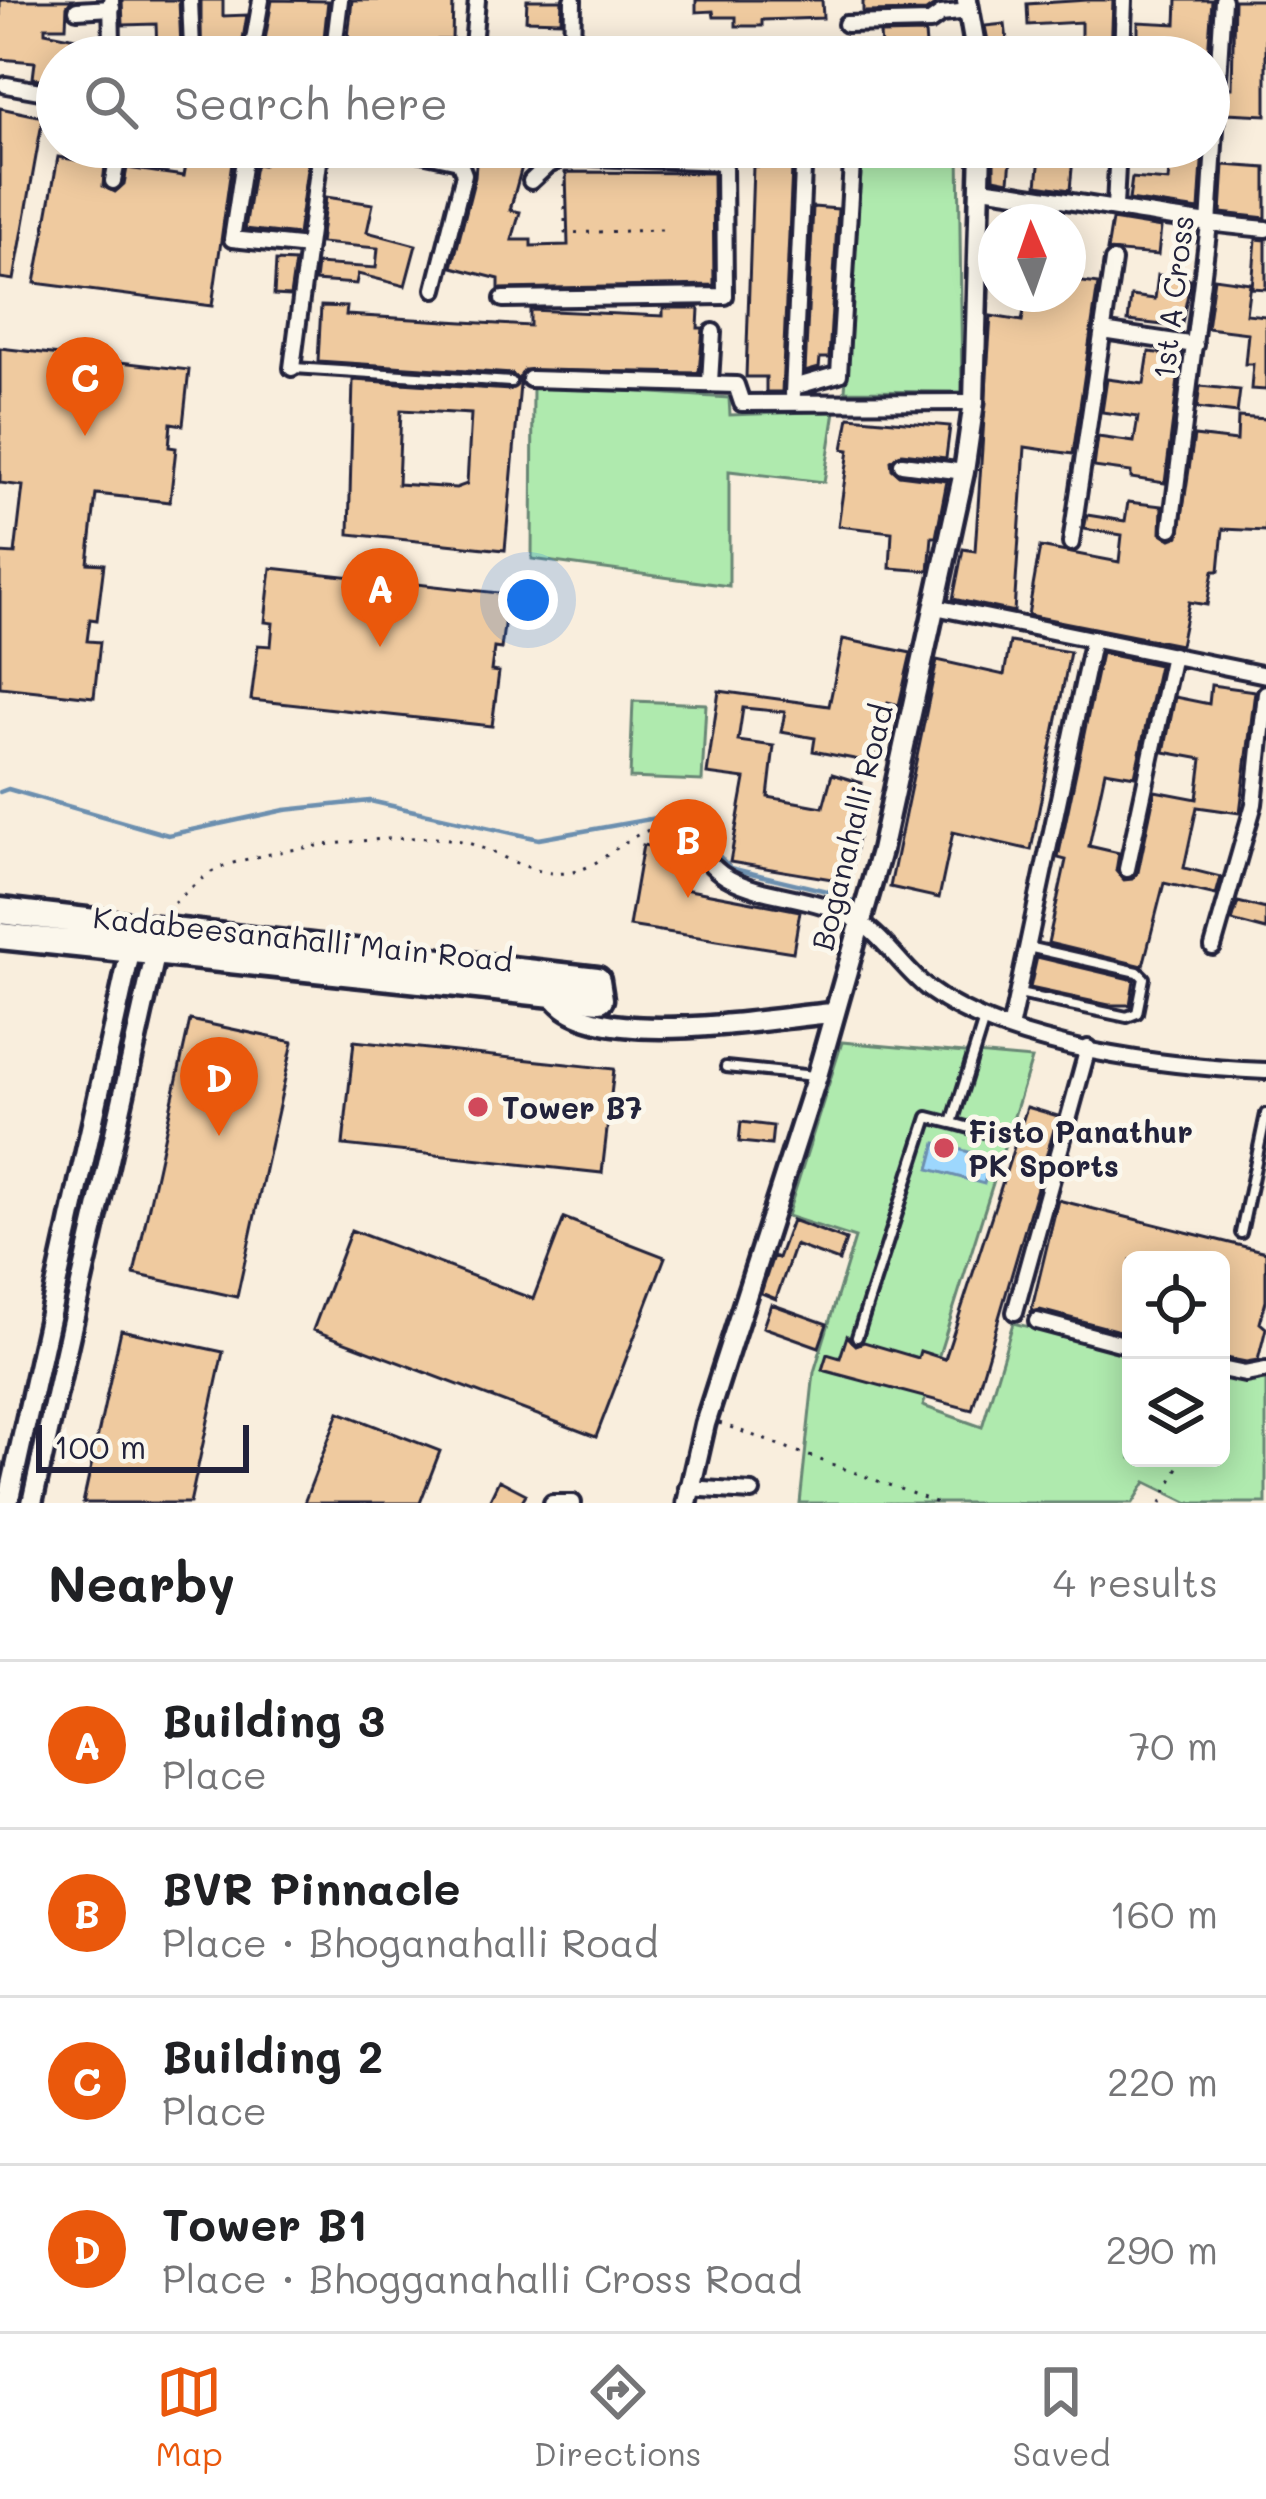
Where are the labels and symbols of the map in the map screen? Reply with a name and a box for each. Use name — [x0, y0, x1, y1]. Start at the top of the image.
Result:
north arrow — [978, 204, 1086, 312]
street label: 1st A Cross — [1142, 213, 1202, 381]
pin: C — [46, 337, 124, 436]
pin: A — [341, 548, 419, 647]
your location — [498, 570, 558, 630]
street label: Boganahalli Road — [801, 700, 901, 954]
pin: B — [649, 799, 727, 898]
street label: Kadabeesanahalli Main Road — [91, 896, 515, 980]
pin: D — [180, 1037, 258, 1136]
place label: Tower B7 — [502, 1087, 642, 1127]
marker: Tower B7 — [465, 1094, 491, 1120]
place label: Fisto Panathur PK Sports — [968, 1111, 1193, 1185]
marker: Fisto Panathur PK Sports — [931, 1135, 957, 1161]
scale bar — [36, 1419, 249, 1472]

